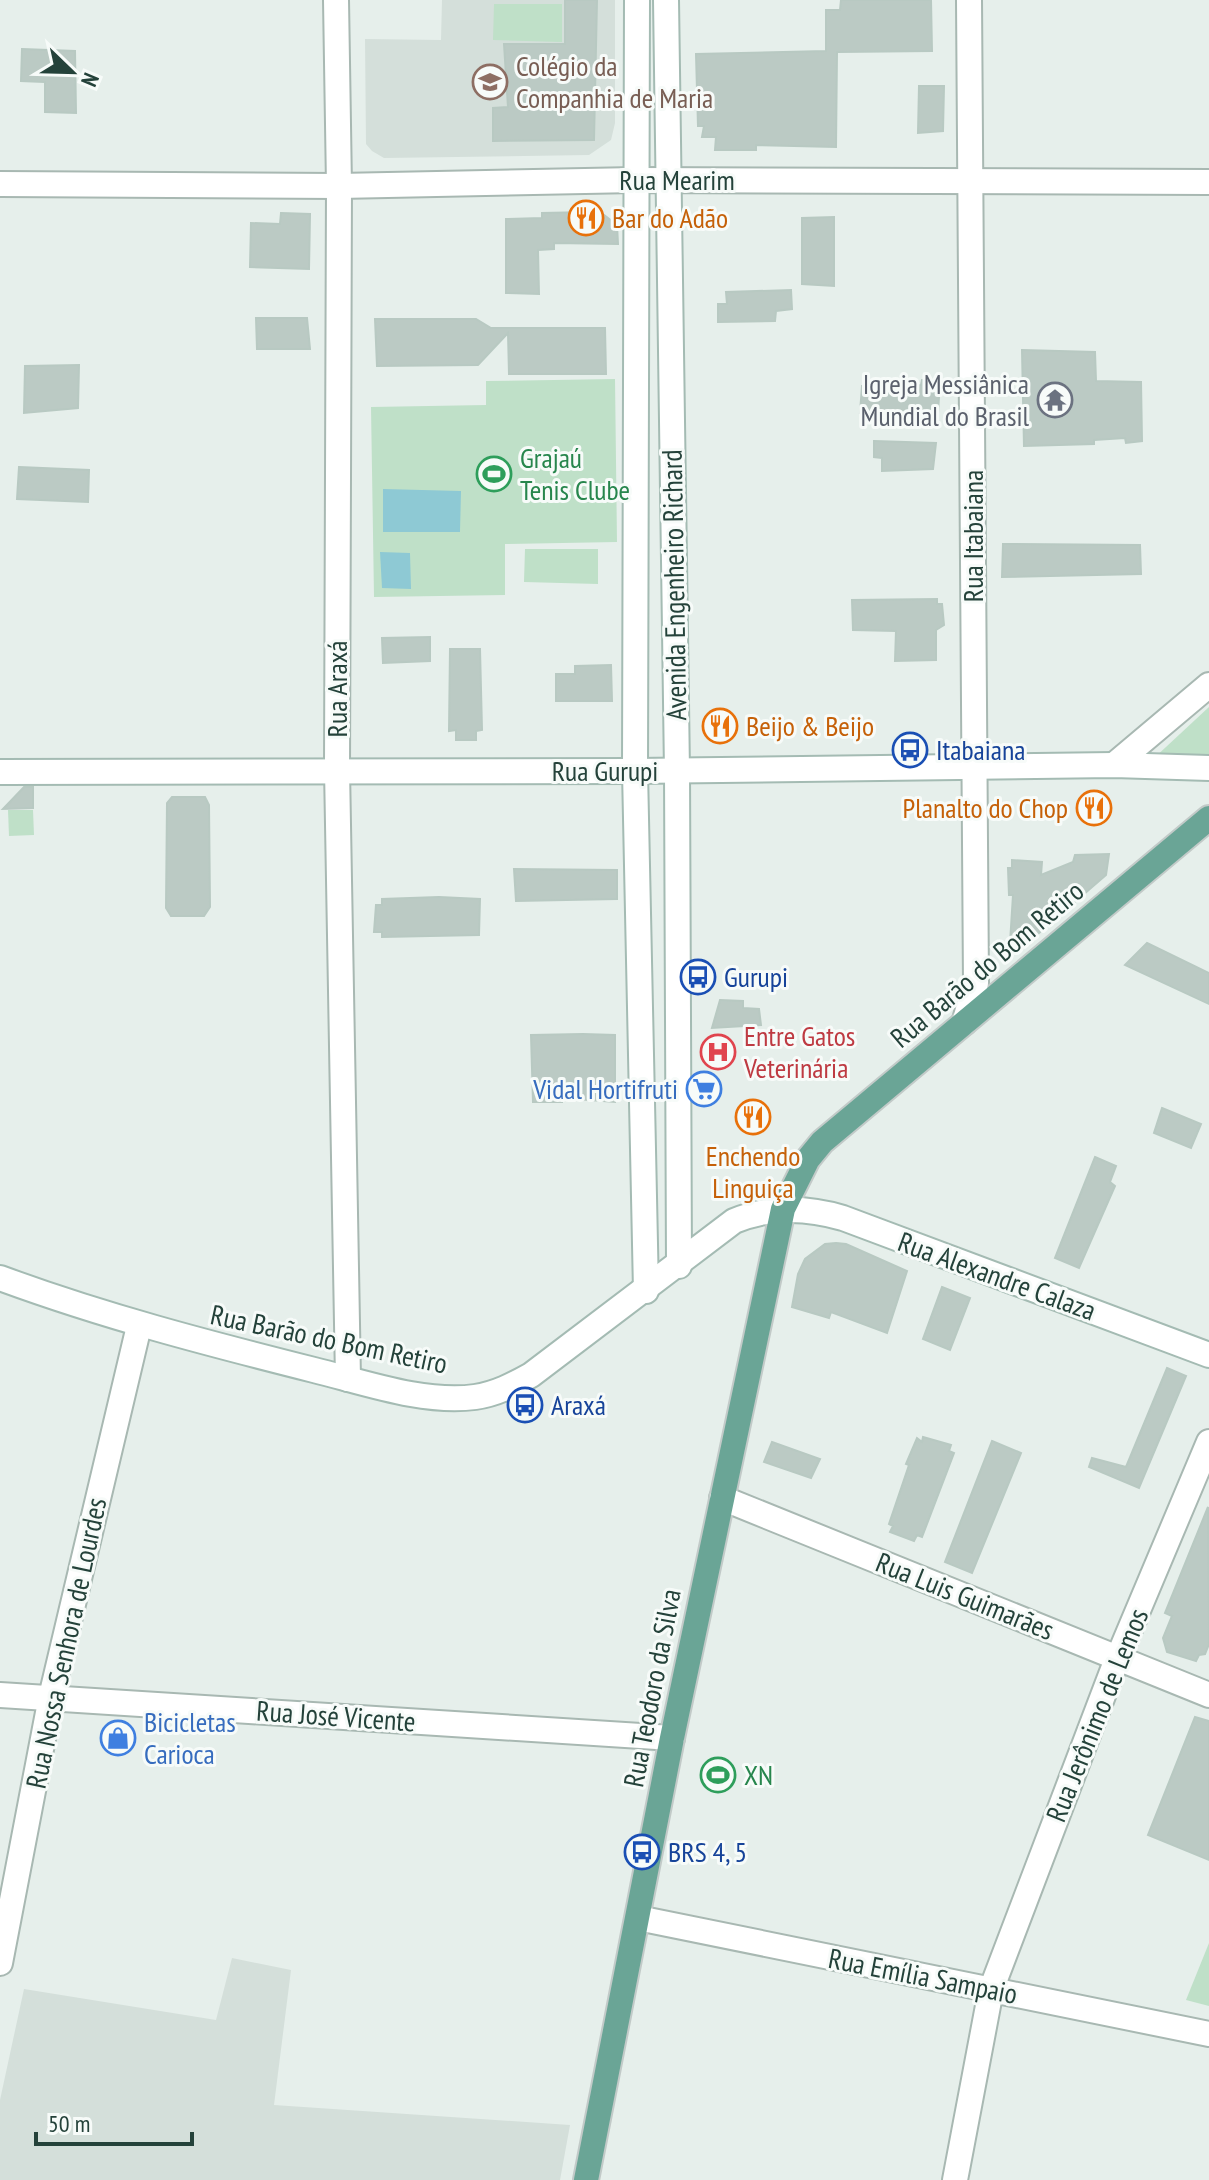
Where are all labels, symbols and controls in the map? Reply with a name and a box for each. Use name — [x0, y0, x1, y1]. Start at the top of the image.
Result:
north arrow — [32, 32, 112, 112]
place label: Colégio da Companhia de Maria — [516, 47, 713, 116]
school or university icon: Colégio da Companhia de Maria — [471, 63, 509, 101]
text: N — [75, 69, 106, 91]
street label: Rua Mearim — [619, 161, 735, 198]
restaurant icon: Bar do Adão — [567, 199, 605, 237]
place label: Bar do Adão — [612, 199, 728, 236]
place label: Igreja Messiânica Mundial do Brasil — [861, 365, 1029, 434]
temple icon: Igreja Messiânica Mundial do Brasil — [1036, 381, 1074, 419]
place label: Grajaú Tenis Clube — [520, 439, 630, 508]
street label: Avenida Engenheiro Richard — [653, 449, 694, 721]
sports icon: Grajaú Tenis Clube — [475, 455, 513, 493]
street label: Rua Itabaiana — [954, 470, 991, 602]
street label: Rua Araxá — [318, 641, 355, 737]
restaurant icon: Beijo & Beijo — [701, 707, 739, 745]
place label: Beijo & Beijo — [746, 707, 874, 744]
bus stop icon: Itabaiana — [891, 731, 929, 769]
place label: Itabaiana — [936, 731, 1026, 768]
street label: Rua Gurupi — [552, 752, 658, 789]
place label: Planalto do Chop — [903, 789, 1068, 826]
restaurant icon: Planalto do Chop — [1075, 789, 1113, 827]
street label: Rua Barão do Bom Retiro — [882, 872, 1091, 1055]
bus stop icon: Gurupi — [679, 958, 717, 996]
place label: Gurupi — [724, 958, 788, 995]
place label: Entre Gatos Veterinária — [743, 1017, 855, 1086]
hospital icon: Entre Gatos Veterinária — [699, 1033, 737, 1071]
place label: Vidal Hortifruti — [532, 1070, 678, 1107]
supermarket icon: Vidal Hortifruti — [685, 1070, 723, 1108]
restaurant icon: Enchendo Linguiça — [734, 1098, 772, 1136]
place label: Enchendo Linguiça — [706, 1137, 800, 1206]
street label: Rua Alexandre Calaza — [893, 1223, 1101, 1328]
street label: Rua Barão do Bom Retiro — [207, 1295, 451, 1382]
bus stop icon: Araxá — [506, 1386, 544, 1424]
place label: Araxá — [551, 1386, 606, 1423]
street label: Rua Nossa Senhora de Lourdes — [17, 1494, 114, 1792]
street label: Rua Luis Guimarães — [871, 1543, 1060, 1648]
street label: Rua Teodoro da Silva — [614, 1586, 689, 1790]
street label: Rua Jerônimo de Lemos — [1037, 1603, 1156, 1827]
street label: Rua José Vicente — [255, 1691, 417, 1740]
place label: Bicicletas Carioca — [144, 1703, 236, 1772]
shop icon: Bicicletas Carioca — [99, 1719, 137, 1757]
sports icon: XN — [699, 1756, 737, 1794]
place label: XN — [744, 1756, 773, 1793]
bus stop icon: BRS 4, 5 — [623, 1833, 661, 1871]
place label: BRS 4, 5 — [668, 1833, 747, 1870]
street label: Rua Emília Sampaio — [825, 1939, 1021, 2012]
scale bar — [36, 2096, 192, 2146]
text: 50 m — [48, 2108, 90, 2139]

